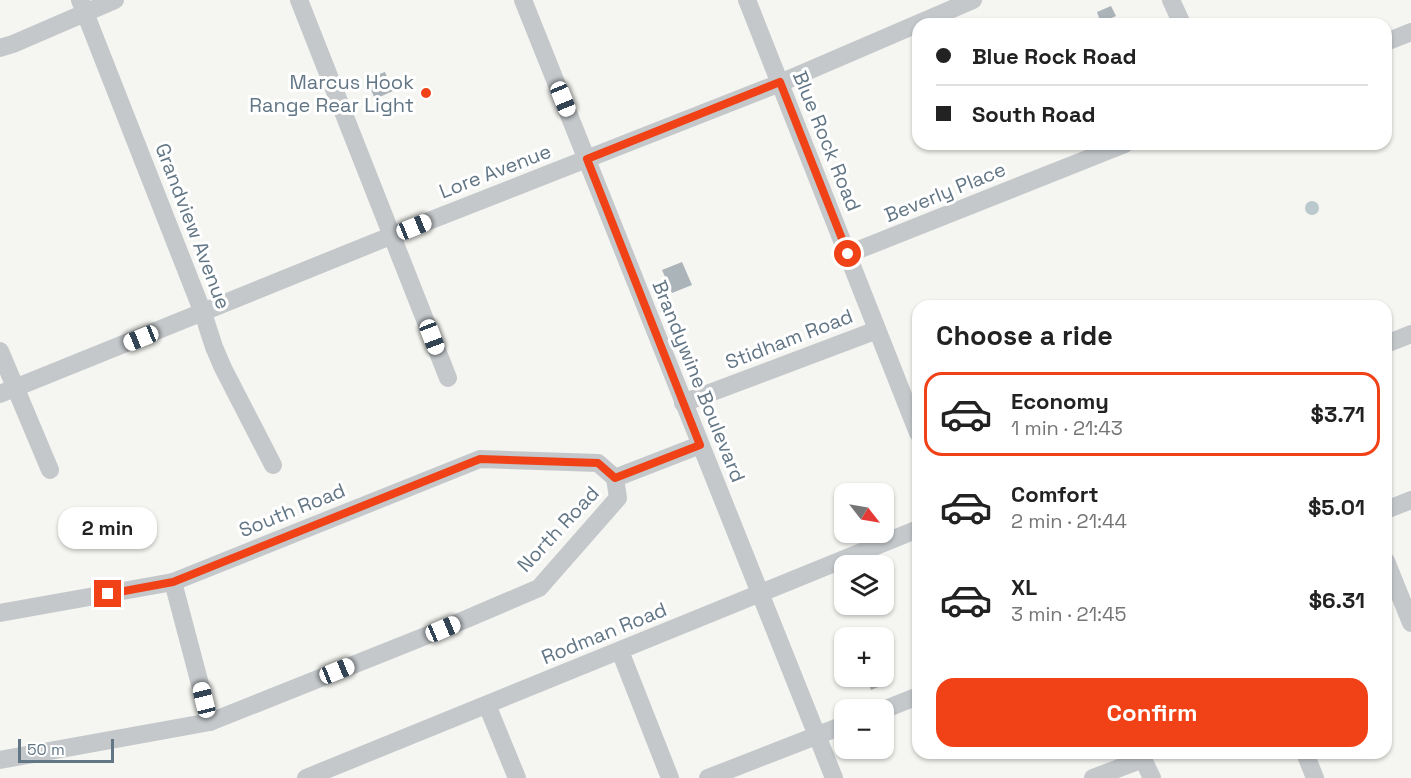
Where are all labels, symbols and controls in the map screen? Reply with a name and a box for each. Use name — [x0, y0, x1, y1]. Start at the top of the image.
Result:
text: Blue Rock Road — [972, 42, 1136, 70]
street label: Blue Rock Road — [787, 67, 867, 215]
place label: Marcus Hook Range Rear Light — [249, 69, 414, 118]
car — [548, 79, 578, 119]
marker: Marcus Hook Range Rear Light — [419, 86, 433, 100]
text: South Road — [972, 100, 1095, 128]
street label: Lore Avenue — [435, 138, 555, 204]
street label: Grandview Avenue — [149, 139, 237, 313]
street label: Beverly Place — [880, 156, 1010, 228]
car — [394, 212, 434, 242]
route start — [834, 240, 861, 267]
street label: Brandywine Boulevard — [647, 276, 751, 486]
street label: Stidham Road — [722, 303, 856, 375]
car — [417, 317, 447, 357]
text: Choose a ride — [936, 318, 1113, 353]
car — [121, 323, 161, 353]
icon: car — [939, 387, 993, 441]
text: Economy — [1011, 387, 1109, 415]
text: $3.71 — [1311, 400, 1365, 428]
text: 1 min · 21:43 — [1011, 415, 1123, 441]
street label: South Road — [235, 477, 349, 543]
street label: North Road — [511, 480, 605, 578]
icon: car — [939, 480, 993, 534]
text: Comfort — [1011, 480, 1099, 508]
north arrow — [834, 483, 894, 543]
map controls — [834, 483, 894, 759]
text: $5.01 — [1308, 493, 1365, 521]
callout: 2 min — [58, 507, 158, 549]
text: 2 min · 21:44 — [1011, 508, 1127, 534]
text: 2 min — [82, 515, 133, 541]
button: layers — [834, 555, 894, 615]
icon: car — [939, 573, 993, 627]
text: XL — [1011, 573, 1037, 601]
route end — [94, 580, 121, 607]
text: $6.31 — [1309, 586, 1365, 614]
street label: Rodman Road — [537, 596, 671, 670]
text: 3 min · 21:45 — [1011, 601, 1127, 627]
car — [423, 614, 463, 644]
button: + — [834, 627, 894, 687]
car — [317, 656, 357, 686]
button: Confirm — [936, 678, 1368, 747]
car — [191, 680, 217, 720]
button: − — [834, 699, 894, 759]
scale bar — [18, 736, 114, 764]
text: 50 m — [27, 739, 65, 760]

